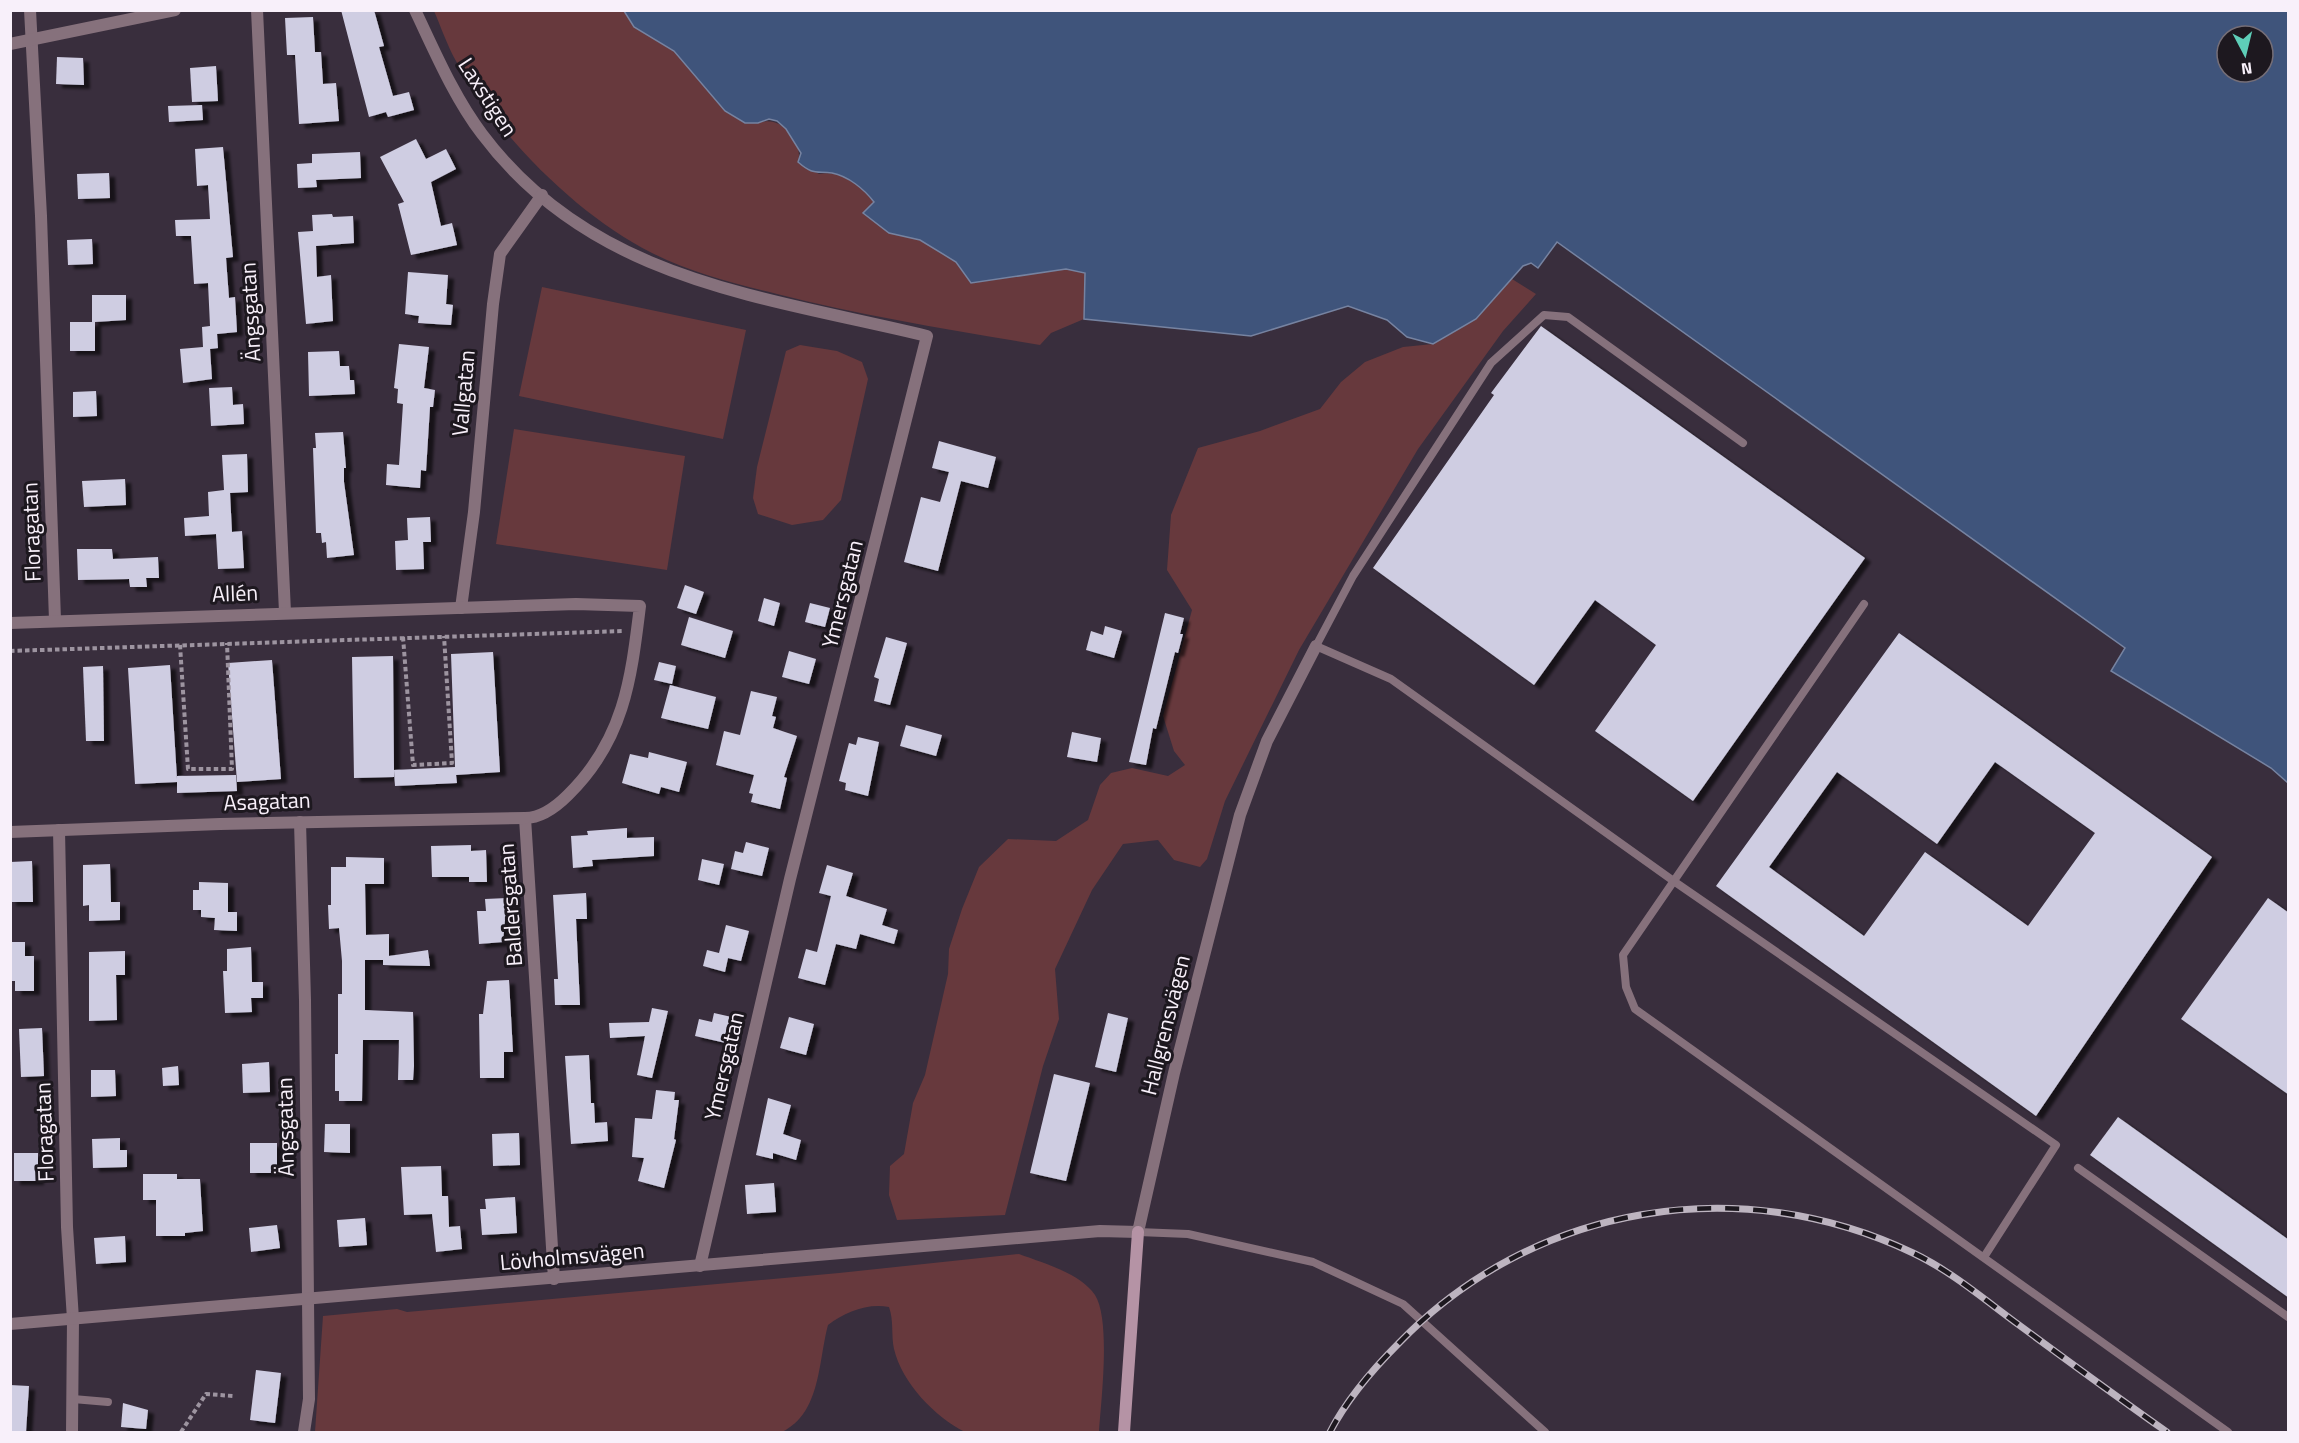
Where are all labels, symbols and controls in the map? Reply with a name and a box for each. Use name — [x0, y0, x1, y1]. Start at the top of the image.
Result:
north arrow — [2215, 24, 2275, 84]
street label: Laxstigen — [450, 51, 526, 143]
text: N — [2240, 56, 2254, 81]
street label: Ängsgatan — [230, 262, 270, 362]
street label: Vallgatan — [442, 349, 484, 437]
street label: Floragatan — [12, 482, 50, 582]
street label: Ymersgatan — [812, 536, 872, 652]
street label: Allén — [211, 575, 259, 611]
street label: Asagatan — [223, 782, 311, 820]
street label: Baldersgatan — [489, 842, 531, 968]
street label: Hallgrensvägen — [1131, 951, 1199, 1099]
street label: Ymersgatan — [695, 1008, 753, 1124]
street label: Ängsgatan — [267, 1077, 303, 1177]
street label: Floragatan — [25, 1082, 63, 1182]
street label: Lövholmsvägen — [498, 1233, 646, 1279]

